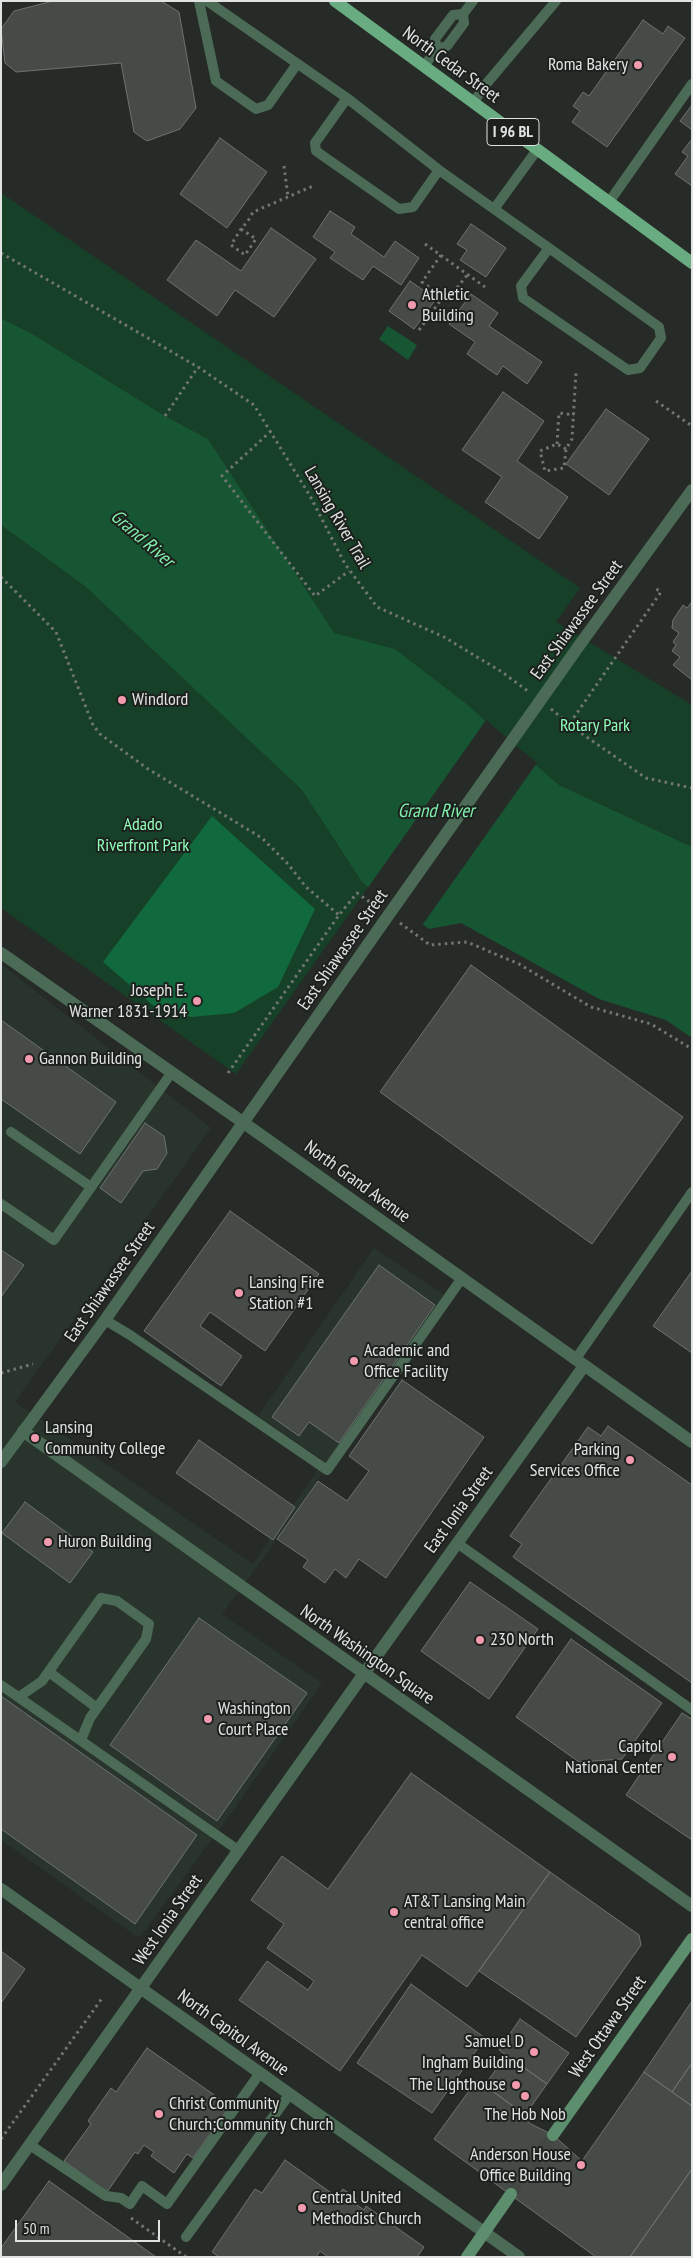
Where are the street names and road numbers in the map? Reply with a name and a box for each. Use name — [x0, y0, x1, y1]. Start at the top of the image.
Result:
street label: North Cedar Street — [398, 22, 504, 108]
road number: I 96 BL — [487, 118, 539, 146]
street label: Lansing River Trail — [299, 463, 375, 573]
street label: East Shiawassee Street — [526, 556, 628, 684]
street label: East Shiawassee Street — [293, 886, 393, 1014]
street label: North Grand Avenue — [300, 1136, 414, 1228]
street label: East Shiawassee Street — [60, 1218, 160, 1346]
street label: East Ionia Street — [420, 1462, 498, 1558]
street label: North Washington Square — [296, 1601, 438, 1709]
street label: West Ionia Street — [129, 1870, 207, 1970]
street label: West Ottawa Street — [565, 1972, 651, 2082]
street label: North Capitol Avenue — [173, 1985, 293, 2081]

